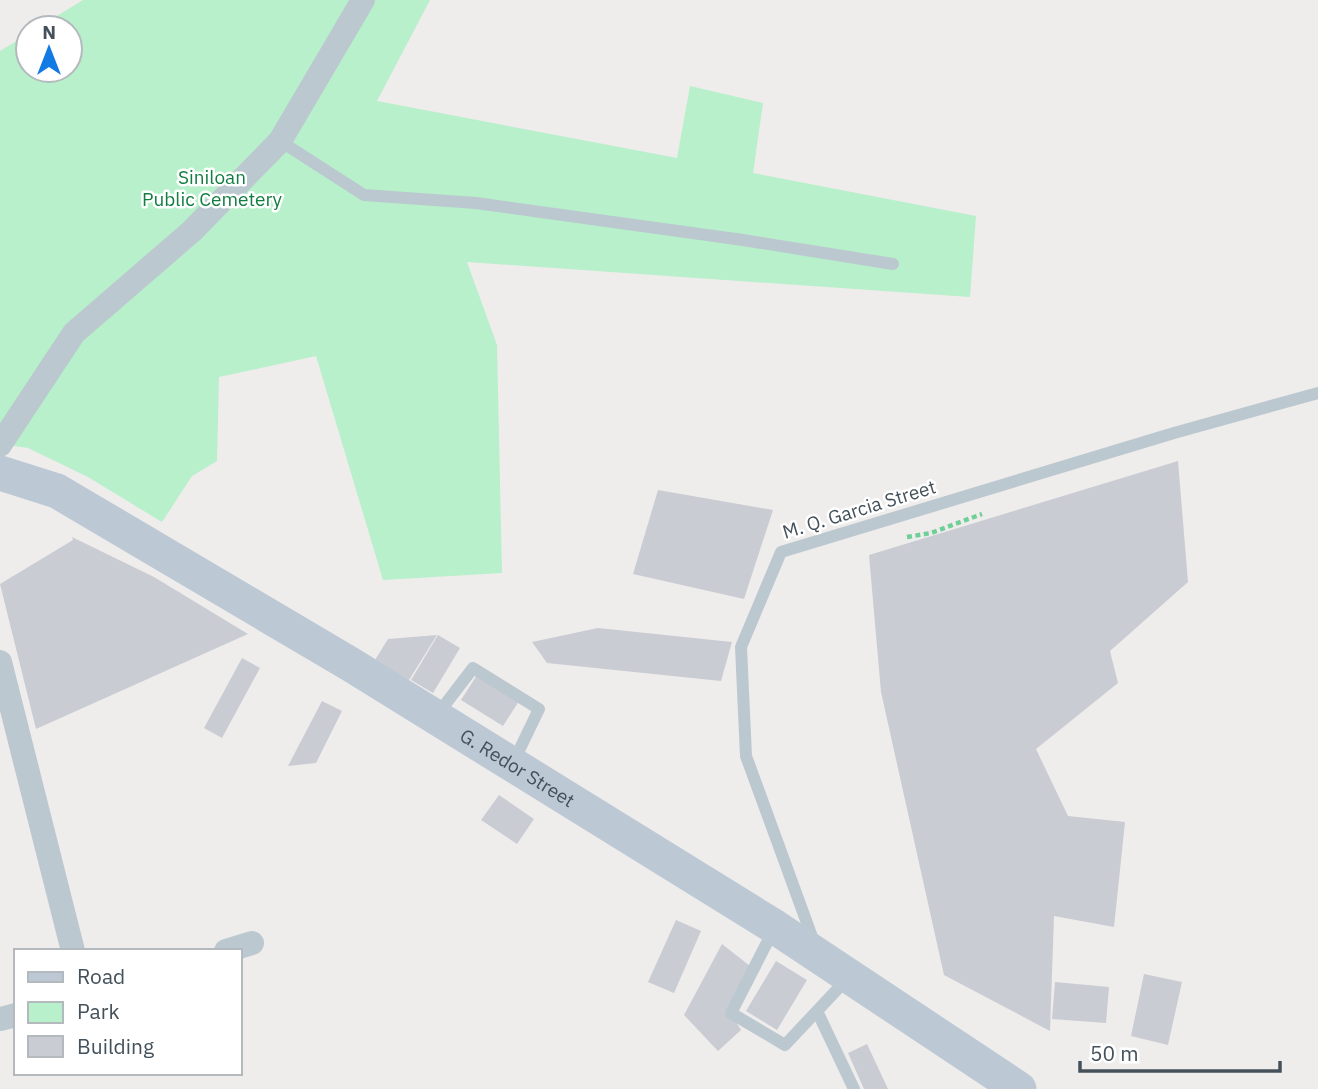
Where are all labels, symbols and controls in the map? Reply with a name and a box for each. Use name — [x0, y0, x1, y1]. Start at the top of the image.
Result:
north arrow — [14, 14, 84, 84]
text: N — [42, 20, 56, 44]
park label: Siniloan Public Cemetery — [142, 165, 283, 211]
street label: M. Q. Garcia Street — [780, 474, 938, 544]
street label: G. Redor Street — [456, 723, 579, 812]
legend — [14, 949, 242, 1075]
text: Road — [77, 962, 125, 990]
text: Park — [77, 997, 120, 1025]
scale bar — [1080, 1030, 1280, 1074]
text: Building — [77, 1032, 154, 1060]
text: 50 m — [1090, 1039, 1139, 1067]

